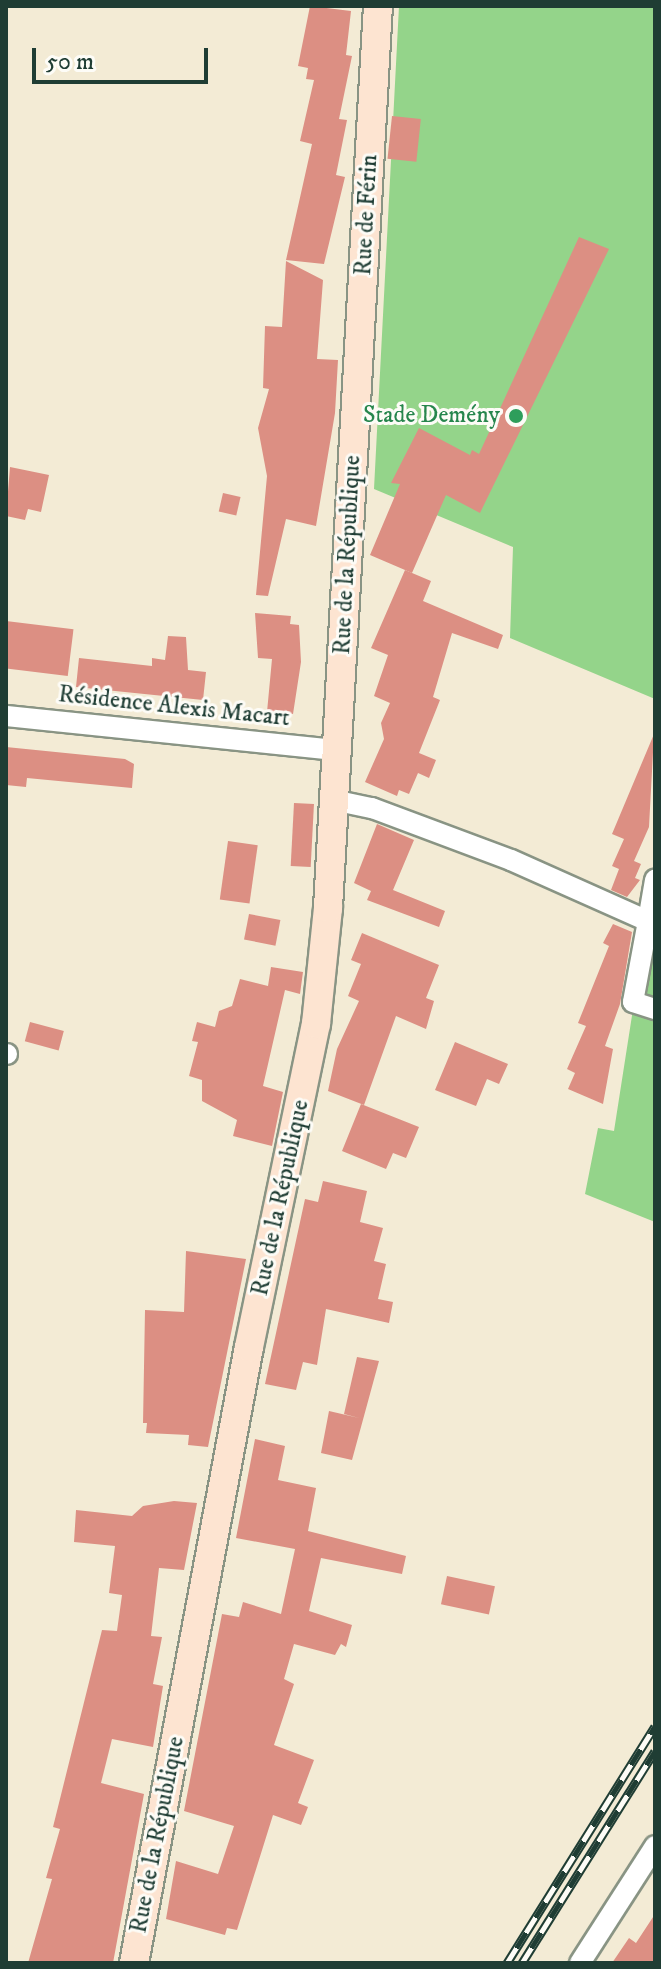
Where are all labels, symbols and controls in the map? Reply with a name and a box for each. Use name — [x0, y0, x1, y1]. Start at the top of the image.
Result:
scale bar — [36, 32, 212, 82]
text: 50 m — [46, 47, 94, 77]
street label: Rue de Férin — [349, 154, 385, 276]
place label: Stade Demény — [363, 402, 500, 430]
marker: Stade Demény — [507, 407, 525, 425]
street label: Rue de la République — [328, 455, 368, 655]
street label: Résidence Alexis Macart — [57, 681, 291, 733]
street label: Rue de la République — [246, 1097, 316, 1299]
street label: Rue de la République — [125, 1734, 191, 1936]

